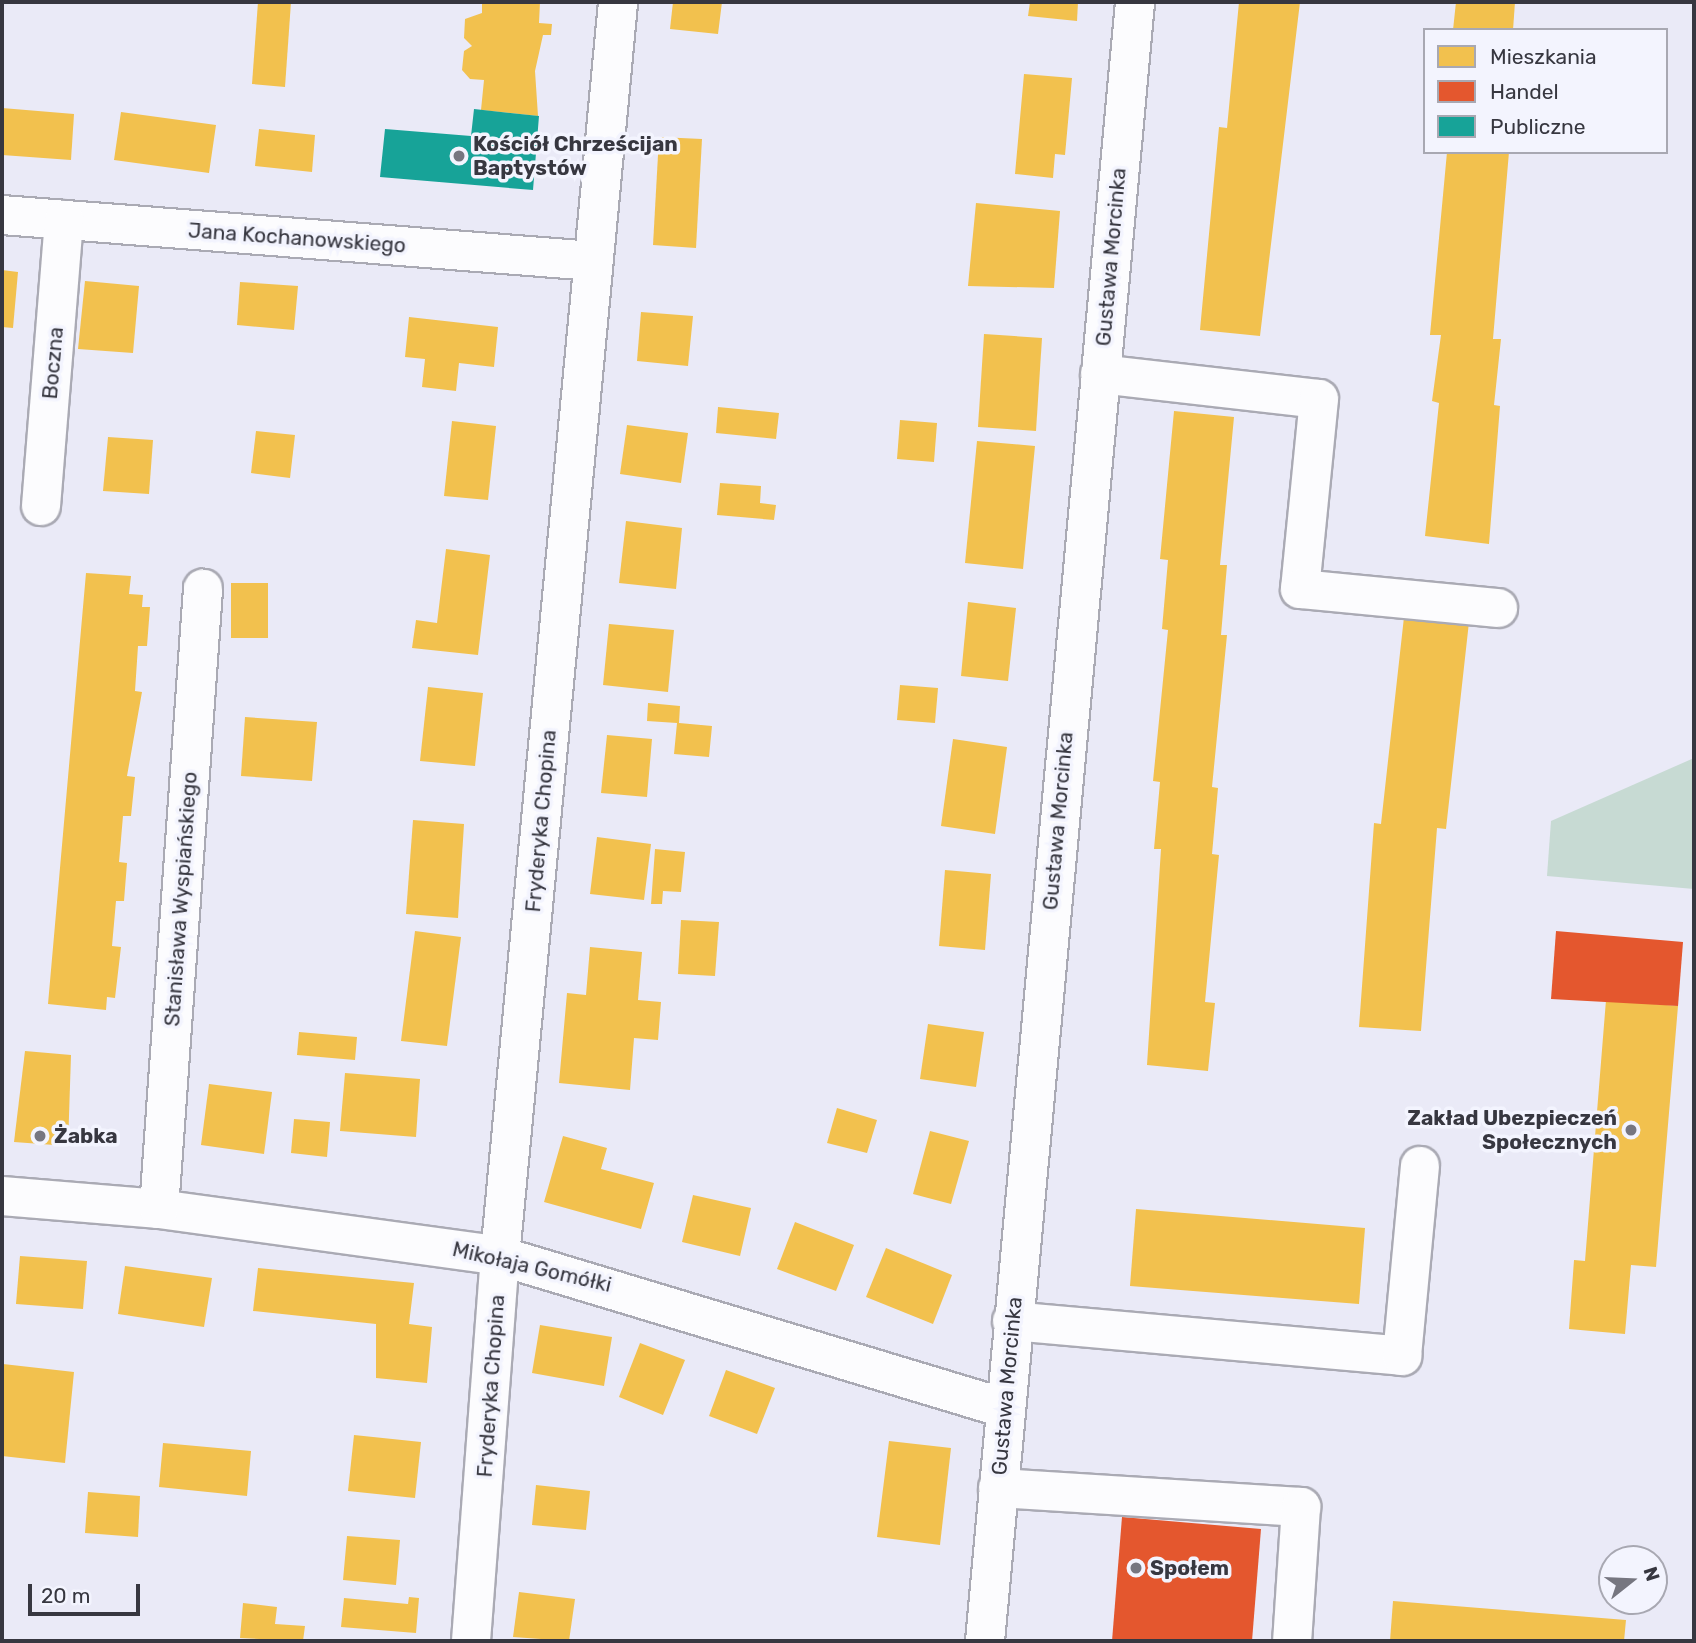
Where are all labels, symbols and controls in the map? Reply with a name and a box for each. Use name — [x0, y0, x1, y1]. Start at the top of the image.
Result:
legend — [1423, 28, 1668, 154]
text: Mieszkania — [1490, 44, 1597, 69]
text: Handel — [1490, 79, 1559, 104]
text: Publiczne — [1490, 114, 1586, 139]
place label: Kościół Chrześcijan Baptystów — [473, 131, 678, 181]
marker: Kościół Chrześcijan Baptystów — [451, 148, 467, 164]
street label: Gustawa Morcinka — [1091, 167, 1131, 347]
street label: Jana Kochanowskiego — [187, 218, 407, 258]
street label: Boczna — [37, 326, 69, 400]
street label: Fryderyka Chopina — [520, 729, 562, 913]
street label: Gustawa Morcinka — [1038, 731, 1078, 911]
street label: Stanisława Wyspiańskiego — [160, 771, 202, 1027]
place label: Zakład Ubezpieczeń Społecznych — [1407, 1105, 1617, 1155]
marker: Zakład Ubezpieczeń Społecznych — [1623, 1122, 1639, 1138]
place label: Żabka — [54, 1123, 118, 1149]
marker: Żabka — [32, 1128, 48, 1144]
street label: Mikołaja Gomółki — [450, 1236, 614, 1298]
street label: Fryderyka Chopina — [472, 1294, 510, 1478]
street label: Gustawa Morcinka — [987, 1296, 1027, 1476]
north arrow — [1598, 1545, 1668, 1615]
place label: Społem — [1150, 1555, 1229, 1581]
marker: Społem — [1128, 1560, 1144, 1576]
text: N — [1638, 1564, 1665, 1584]
scale bar — [32, 1570, 144, 1614]
text: 20 m — [41, 1583, 90, 1608]

